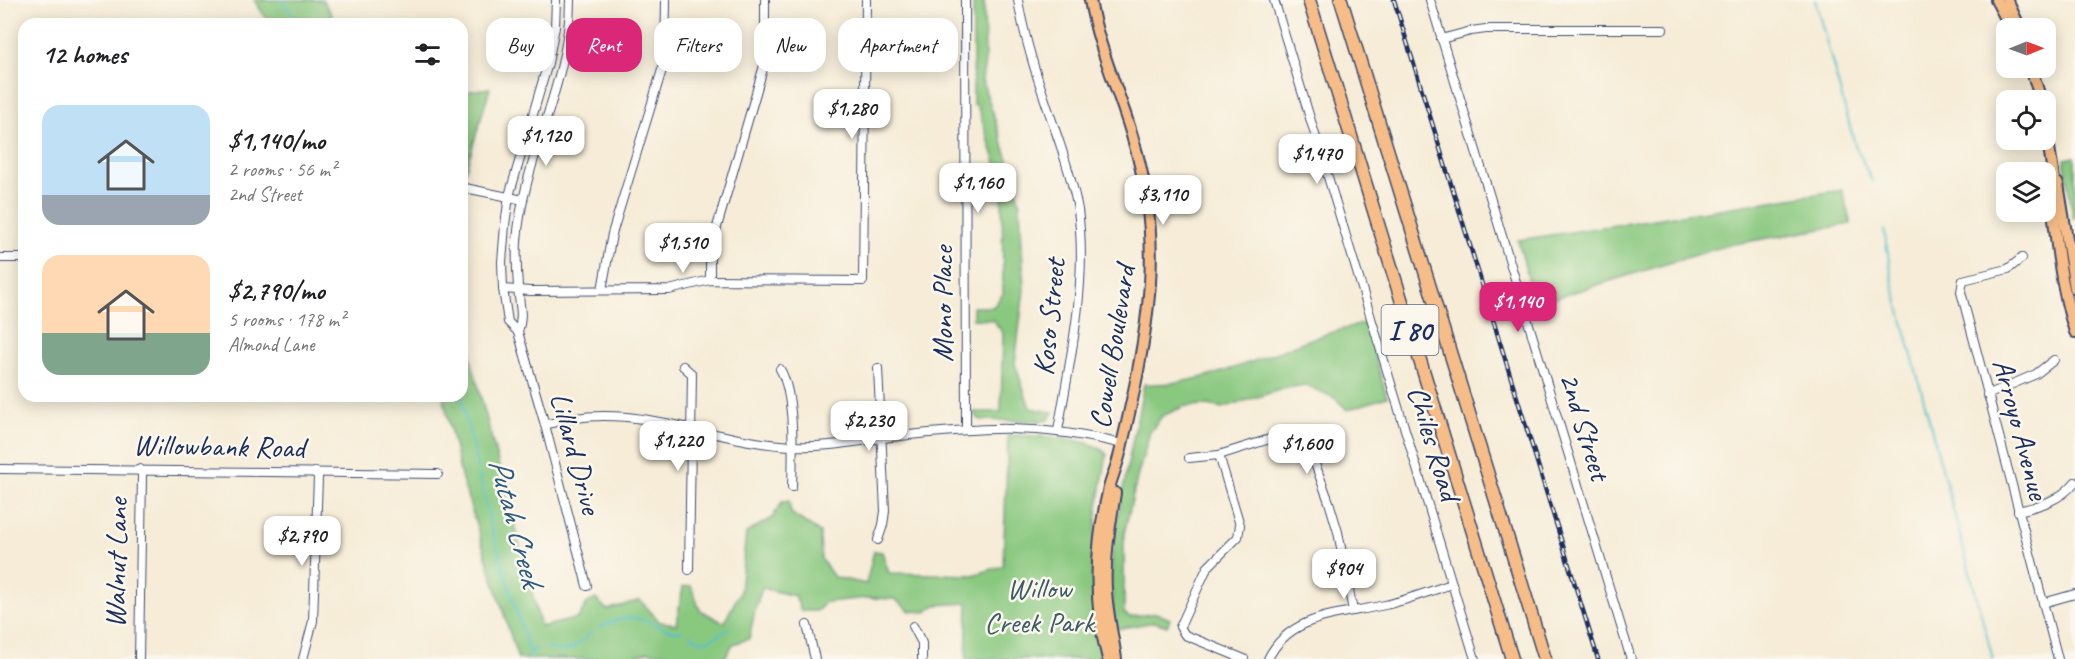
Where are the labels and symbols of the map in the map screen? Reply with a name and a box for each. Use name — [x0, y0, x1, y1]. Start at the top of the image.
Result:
north arrow — [1996, 18, 2056, 78]
pin: $1,280 — [803, 89, 901, 140]
pin: $1,120 — [497, 116, 595, 167]
pin: $1,470 — [1268, 134, 1366, 185]
pin: $1,160 — [929, 163, 1027, 214]
pin: $3,110 — [1114, 175, 1212, 226]
pin: $1,510 — [634, 223, 732, 274]
street label: Mono Place — [923, 244, 961, 362]
street label: Koso Street — [1024, 254, 1074, 377]
street label: Cowell Boulevard — [1080, 259, 1144, 431]
pin: $1,140 — [1469, 282, 1567, 333]
road number: I 80 — [1382, 305, 1438, 355]
street label: Arroyo Avenue — [1984, 355, 2059, 506]
street label: 2nd Street — [1551, 367, 1620, 487]
street label: Chiles Road — [1399, 381, 1471, 509]
street label: Lillard Drive — [542, 388, 611, 520]
pin: $2,230 — [820, 401, 918, 452]
pin: $1,220 — [629, 421, 727, 472]
pin: $1,600 — [1258, 424, 1356, 475]
street label: Willowbank Road — [133, 426, 309, 467]
water label: Putah Creek — [479, 453, 554, 596]
street label: Walnut Lane — [96, 495, 136, 628]
pin: $2,790 — [253, 516, 351, 567]
pin: $904 — [1308, 549, 1380, 600]
park label: Willow Creek Park — [984, 569, 1096, 641]

